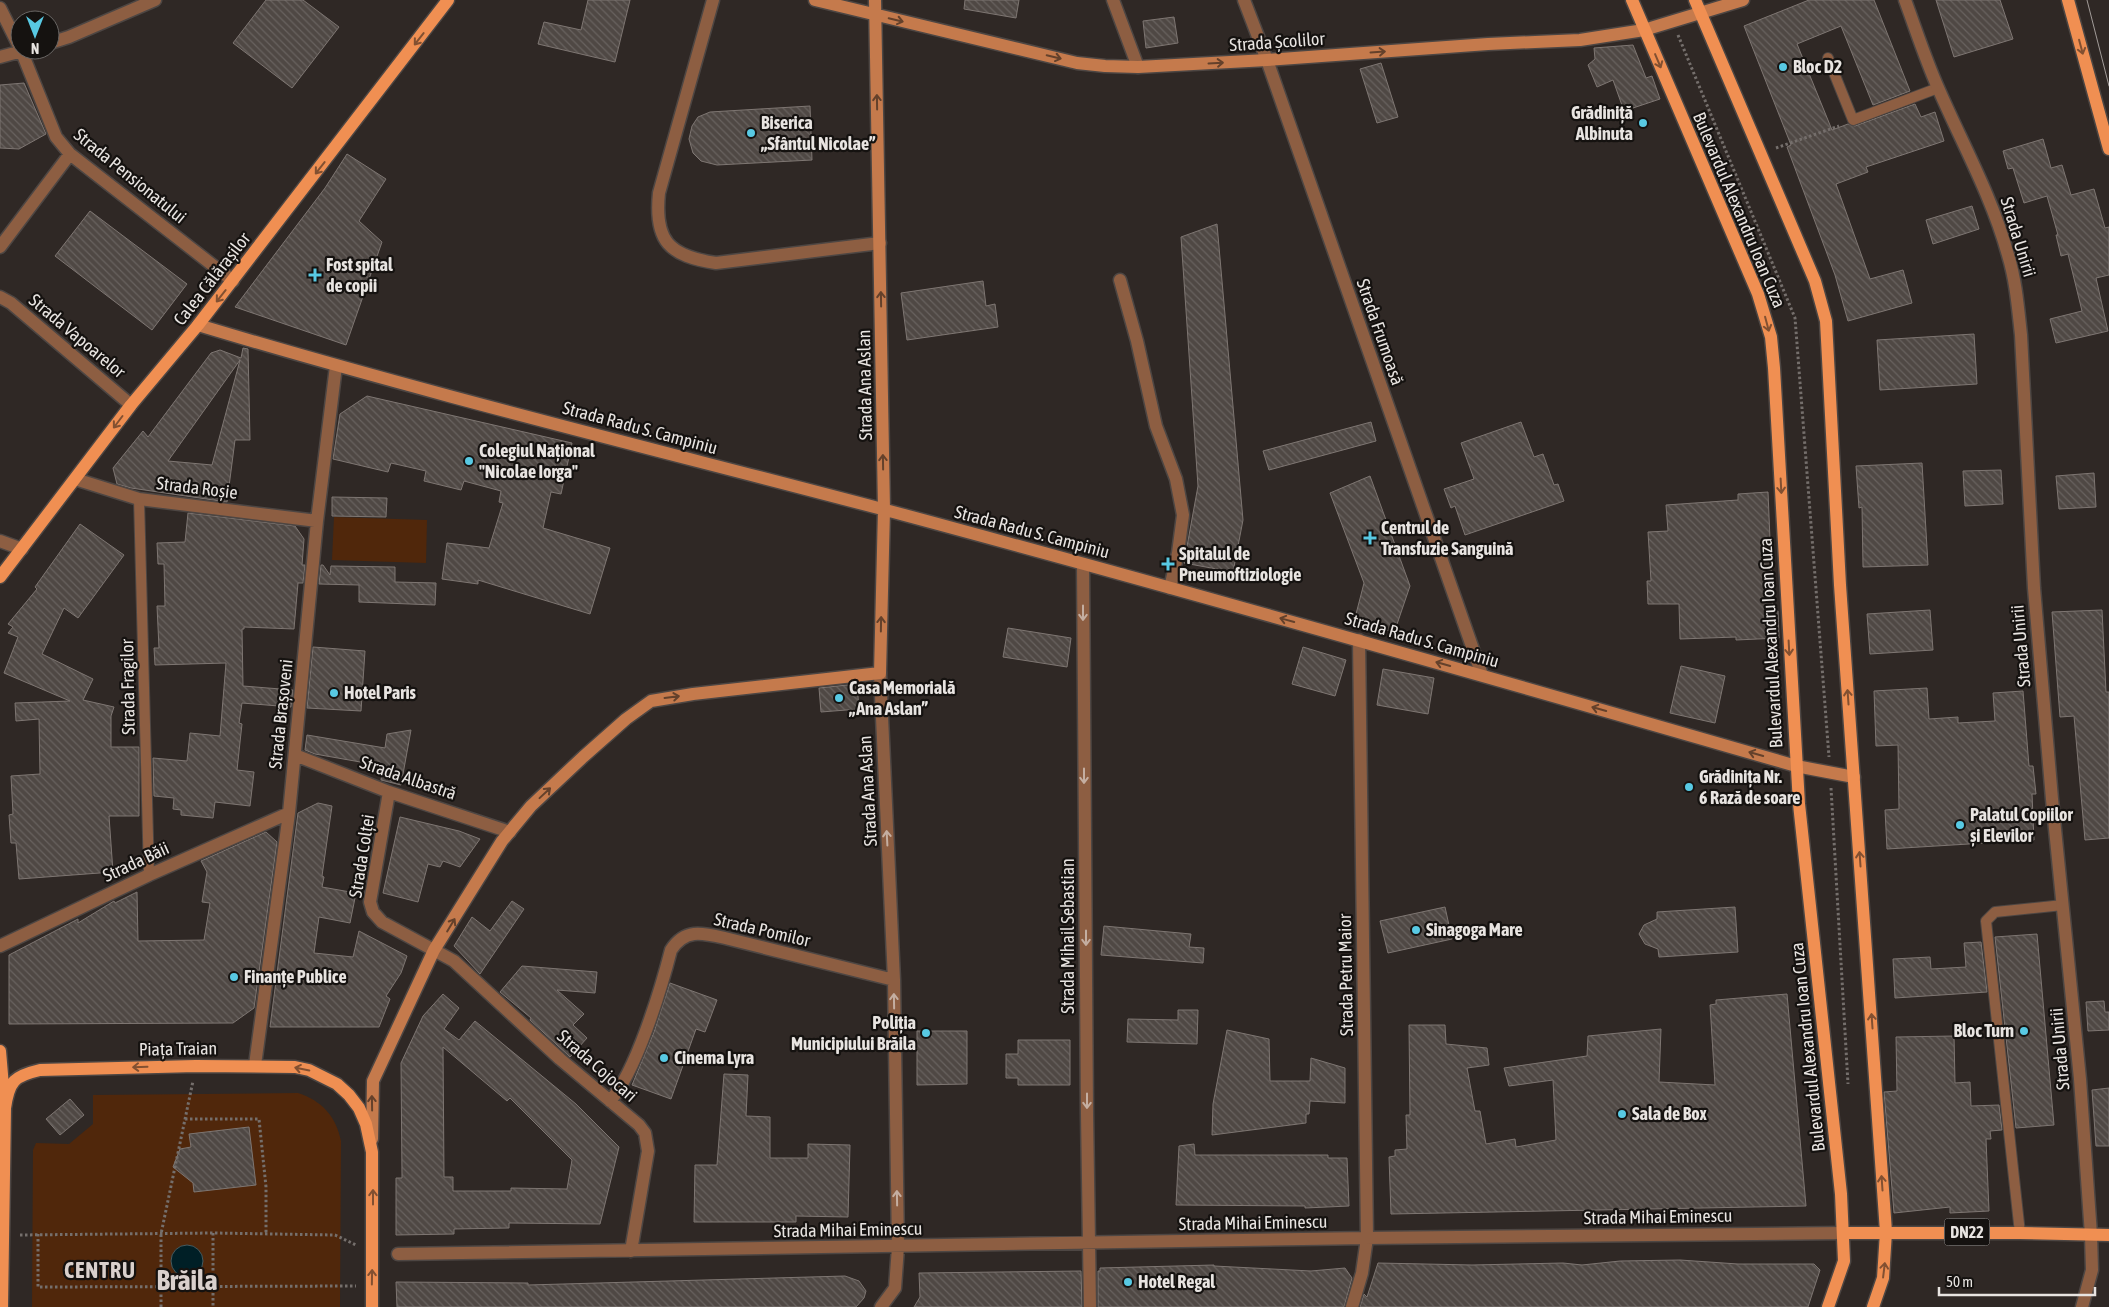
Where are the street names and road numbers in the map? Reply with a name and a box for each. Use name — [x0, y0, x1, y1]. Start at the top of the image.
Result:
street label: Strada Școlilor — [1229, 28, 1326, 55]
street label: Bulevardul Alexandru Ioan Cuza — [1689, 109, 1790, 311]
street label: Strada Pensionatului — [70, 124, 191, 227]
street label: Strada Unirii — [1996, 194, 2041, 279]
street label: Calea Călărașilor — [169, 228, 255, 329]
street label: Strada Frumoasă — [1353, 276, 1408, 388]
street label: Strada Vapoarelor — [25, 289, 130, 382]
street label: Strada Ana Aslan — [853, 329, 876, 441]
street label: Strada Radu S. Campiniu — [560, 397, 720, 458]
street label: Strada Roșie — [155, 472, 239, 503]
street label: Strada Radu S. Campiniu — [952, 501, 1112, 562]
street label: Bulevardul Alexandru Ioan Cuza — [1755, 538, 1786, 749]
street label: Strada Unirii — [2006, 604, 2035, 688]
street label: Strada Radu S. Campiniu — [1343, 607, 1502, 672]
street label: Strada Fragilor — [116, 638, 139, 735]
street label: Strada Brașoveni — [264, 658, 297, 770]
street label: Strada Ana Aslan — [854, 735, 881, 847]
street label: Strada Albastră — [357, 751, 459, 804]
street label: Strada Colței — [345, 813, 378, 899]
street label: Strada Băii — [99, 837, 172, 886]
street label: Strada Mihail Sebastian — [1057, 858, 1078, 1014]
street label: Strada Pomilor — [712, 908, 813, 951]
street label: Strada Petru Maior — [1334, 913, 1357, 1036]
street label: Bulevardul Alexandru Ioan Cuza — [1786, 941, 1829, 1153]
street label: Strada Unirii — [2045, 1007, 2074, 1091]
street label: Strada Cojocari — [553, 1025, 642, 1106]
street label: Piața Traian — [139, 1037, 217, 1060]
street label: Strada Mihai Eminescu — [1583, 1205, 1733, 1228]
street label: Strada Mihai Eminescu — [1178, 1211, 1328, 1234]
street label: Strada Mihai Eminescu — [773, 1218, 923, 1241]
road number: DN22 — [1944, 1218, 1990, 1246]

